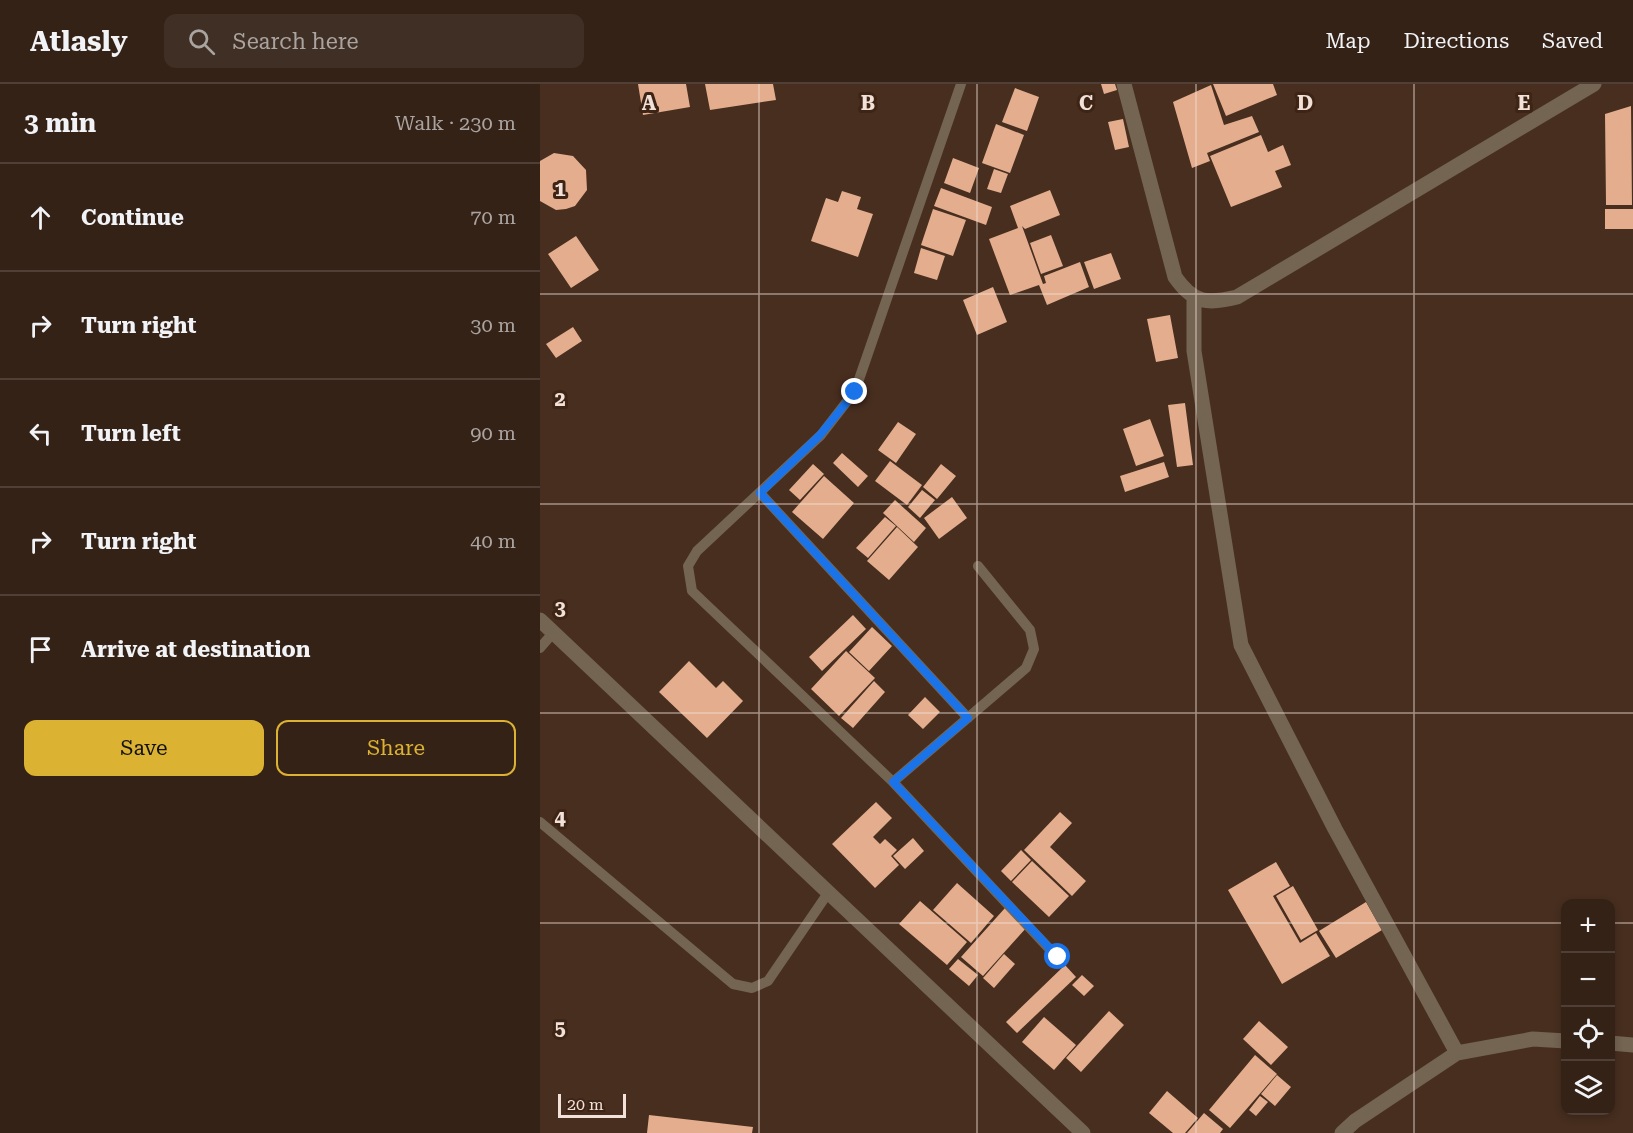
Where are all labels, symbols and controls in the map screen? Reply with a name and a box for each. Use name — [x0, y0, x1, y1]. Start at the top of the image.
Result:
search box — [164, 14, 584, 68]
text: Atlasly — [30, 25, 128, 58]
icon: search — [185, 25, 218, 58]
text: Search here — [233, 29, 359, 54]
text: Map — [1326, 29, 1370, 53]
text: Directions — [1403, 29, 1509, 53]
text: Saved — [1542, 29, 1603, 53]
text: A — [642, 91, 657, 115]
text: B — [861, 91, 875, 115]
text: C — [1079, 91, 1093, 115]
text: D — [1297, 91, 1313, 115]
text: E — [1518, 91, 1531, 115]
text: 3 min — [24, 108, 96, 138]
text: Walk · 230 m — [395, 111, 516, 135]
text: 1 — [554, 177, 566, 201]
icon: ahead — [24, 201, 57, 234]
text: Continue — [81, 205, 184, 230]
text: 70 m — [470, 205, 516, 229]
icon: right — [24, 309, 57, 342]
text: Turn right — [81, 313, 196, 338]
text: 30 m — [470, 313, 516, 337]
route end — [841, 378, 867, 404]
text: 2 — [554, 387, 566, 411]
icon: left — [24, 417, 57, 450]
text: Turn left — [81, 421, 181, 446]
text: 90 m — [470, 421, 516, 445]
icon: right — [24, 525, 57, 558]
text: Turn right — [81, 529, 196, 554]
text: 40 m — [470, 529, 516, 553]
text: 3 — [554, 596, 566, 620]
icon: arrive — [24, 633, 57, 666]
text: Arrive at destination — [81, 637, 310, 662]
button: Save — [24, 720, 264, 776]
button: Share — [276, 720, 516, 776]
text: 4 — [554, 806, 566, 830]
map controls — [1561, 899, 1615, 1115]
button: + — [1561, 899, 1615, 953]
route start — [1044, 943, 1070, 969]
button: − — [1561, 953, 1615, 1007]
button: locate — [1561, 1007, 1615, 1061]
text: 5 — [554, 1016, 566, 1040]
button: layers — [1561, 1061, 1615, 1115]
scale bar — [558, 1091, 626, 1118]
text: 20 m — [567, 1095, 604, 1114]

